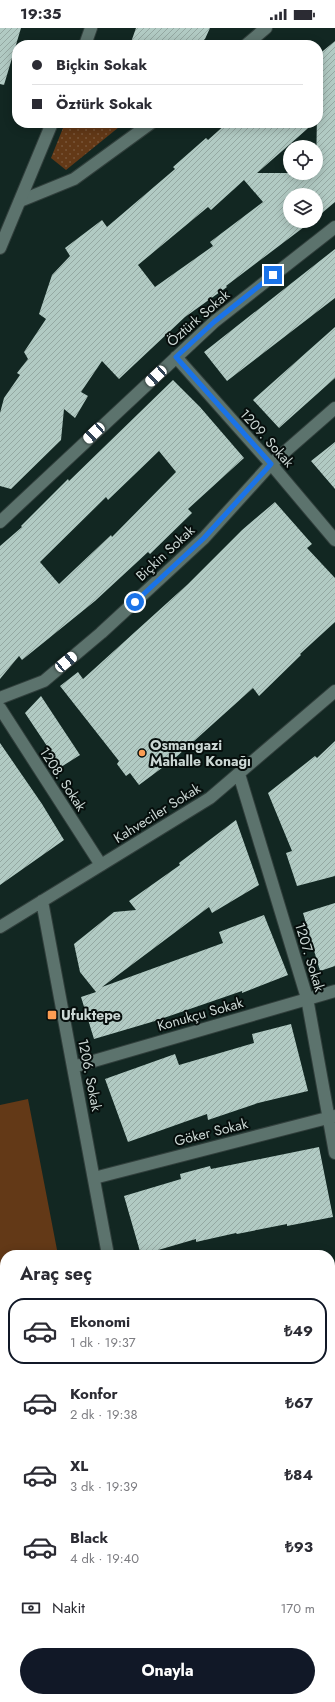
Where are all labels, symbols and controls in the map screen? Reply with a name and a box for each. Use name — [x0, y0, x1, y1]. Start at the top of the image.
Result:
text: 19:35 — [20, 3, 62, 25]
text: Biçkin Sokak — [56, 54, 147, 76]
text: Öztürk Sokak — [56, 93, 152, 115]
map controls — [283, 140, 323, 228]
button: locate — [283, 140, 323, 180]
button: layers — [283, 188, 323, 228]
route end — [264, 266, 282, 284]
street label: Öztürk Sokak — [162, 284, 235, 351]
car — [143, 363, 169, 389]
street label: 1209. Sokak — [235, 404, 299, 472]
car — [81, 420, 107, 446]
street label: Biçkin Sokak — [131, 520, 199, 586]
route start — [126, 593, 144, 611]
car — [53, 650, 79, 674]
place label: Osmangazi Mahalle Konağı — [150, 735, 251, 771]
street label: 1208. Sokak — [35, 743, 92, 816]
marker: Osmangazi Mahalle Konağı — [137, 748, 147, 758]
street label: Kahveciler Sokak — [110, 778, 205, 848]
street label: 1207. Sokak — [290, 920, 330, 995]
street label: Konukçu Sokak — [155, 992, 246, 1036]
place label: Ufuktepe — [61, 1005, 121, 1025]
marker: Ufuktepe — [46, 1009, 58, 1021]
street label: 1206. Sokak — [73, 1037, 107, 1114]
street label: Göker Sokak — [172, 1113, 251, 1151]
text: Araç seç — [20, 1261, 92, 1287]
text: Ekonomi — [70, 1311, 130, 1333]
icon: car — [22, 1313, 58, 1349]
text: ₺49 — [284, 1320, 313, 1342]
text: 1 dk · 19:37 — [70, 1333, 136, 1352]
text: Konfor — [70, 1383, 118, 1405]
icon: car — [22, 1385, 58, 1421]
text: ₺67 — [285, 1392, 313, 1414]
text: 2 dk · 19:38 — [70, 1405, 138, 1424]
text: XL — [70, 1455, 88, 1477]
icon: car — [22, 1457, 58, 1493]
text: ₺84 — [285, 1464, 313, 1486]
text: 3 dk · 19:39 — [70, 1477, 138, 1496]
text: Black — [70, 1527, 108, 1549]
icon: car — [22, 1529, 58, 1565]
text: ₺93 — [285, 1536, 313, 1558]
text: 4 dk · 19:40 — [70, 1549, 139, 1568]
icon: cash — [20, 1597, 42, 1619]
text: Nakit — [52, 1597, 85, 1619]
text: 170 m — [280, 1599, 315, 1618]
button: Onayla — [20, 1648, 315, 1694]

